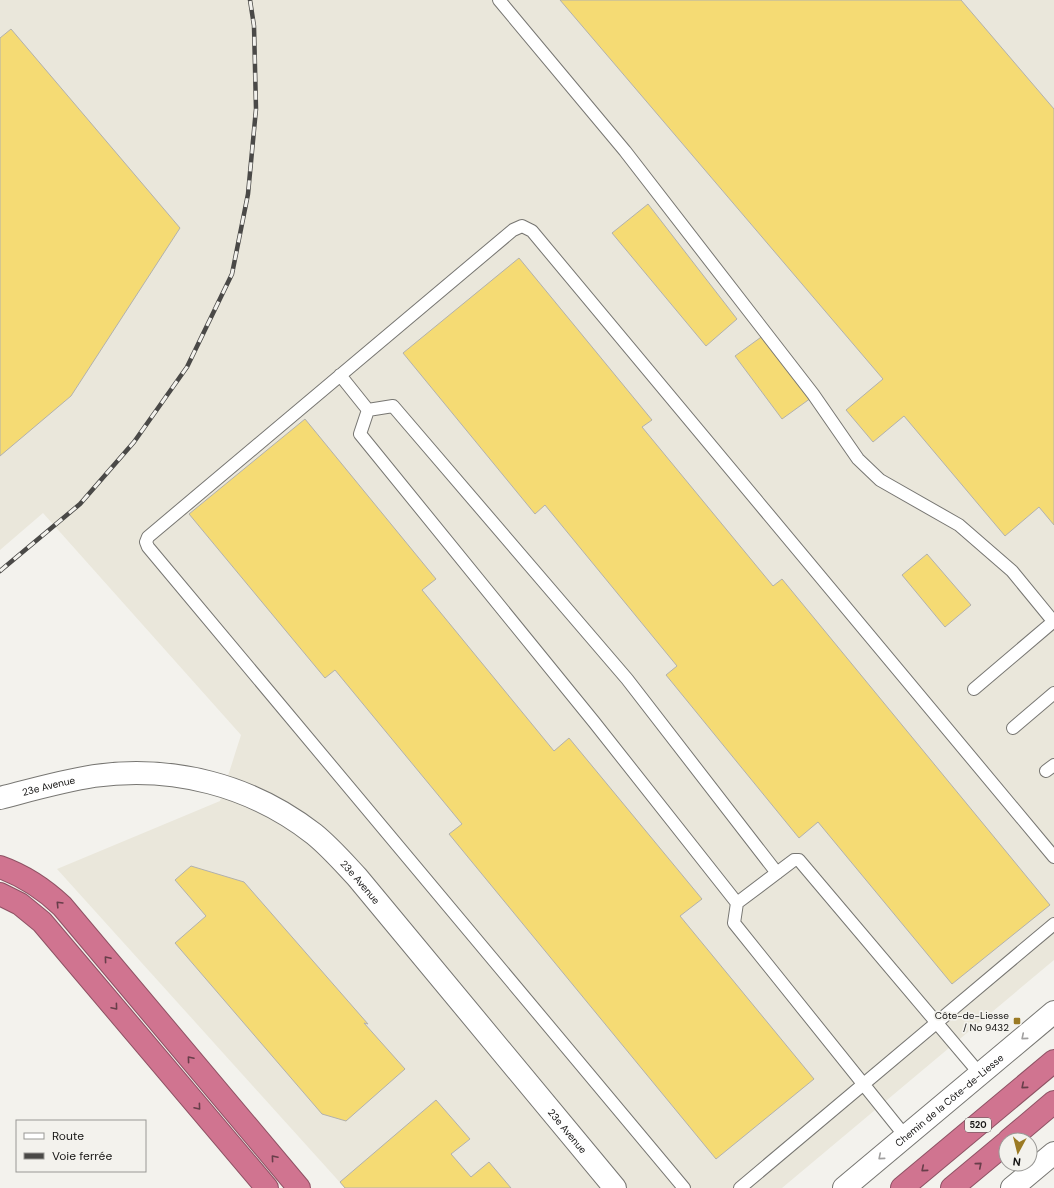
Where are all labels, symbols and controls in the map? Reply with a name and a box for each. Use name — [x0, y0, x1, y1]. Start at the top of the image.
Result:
street label: 23e Avenue — [21, 774, 76, 799]
street label: 23e Avenue — [337, 857, 383, 907]
one-way arrow — [56, 901, 64, 909]
one-way arrow — [104, 957, 111, 964]
one-way arrow — [110, 1003, 117, 1010]
place label: Côte-de-Liesse / No 9432 — [935, 1009, 1009, 1034]
marker: Côte-de-Liesse / No 9432 — [1012, 1016, 1022, 1026]
one-way arrow — [1021, 1033, 1029, 1040]
street label: Chemin de la Côte-de-Liesse — [892, 1051, 1006, 1150]
one-way arrow — [188, 1056, 195, 1063]
one-way arrow — [1021, 1082, 1029, 1089]
one-way arrow — [194, 1102, 201, 1109]
street label: 23e Avenue — [545, 1106, 590, 1156]
road number: 520 — [965, 1118, 991, 1132]
legend — [16, 1120, 146, 1172]
text: Route — [52, 1128, 84, 1144]
north arrow — [998, 1132, 1038, 1172]
text: Voie ferrée — [52, 1148, 112, 1164]
one-way arrow — [879, 1152, 886, 1159]
text: N — [1012, 1154, 1022, 1169]
one-way arrow — [272, 1156, 279, 1163]
one-way arrow — [974, 1163, 981, 1170]
one-way arrow — [922, 1165, 929, 1172]

